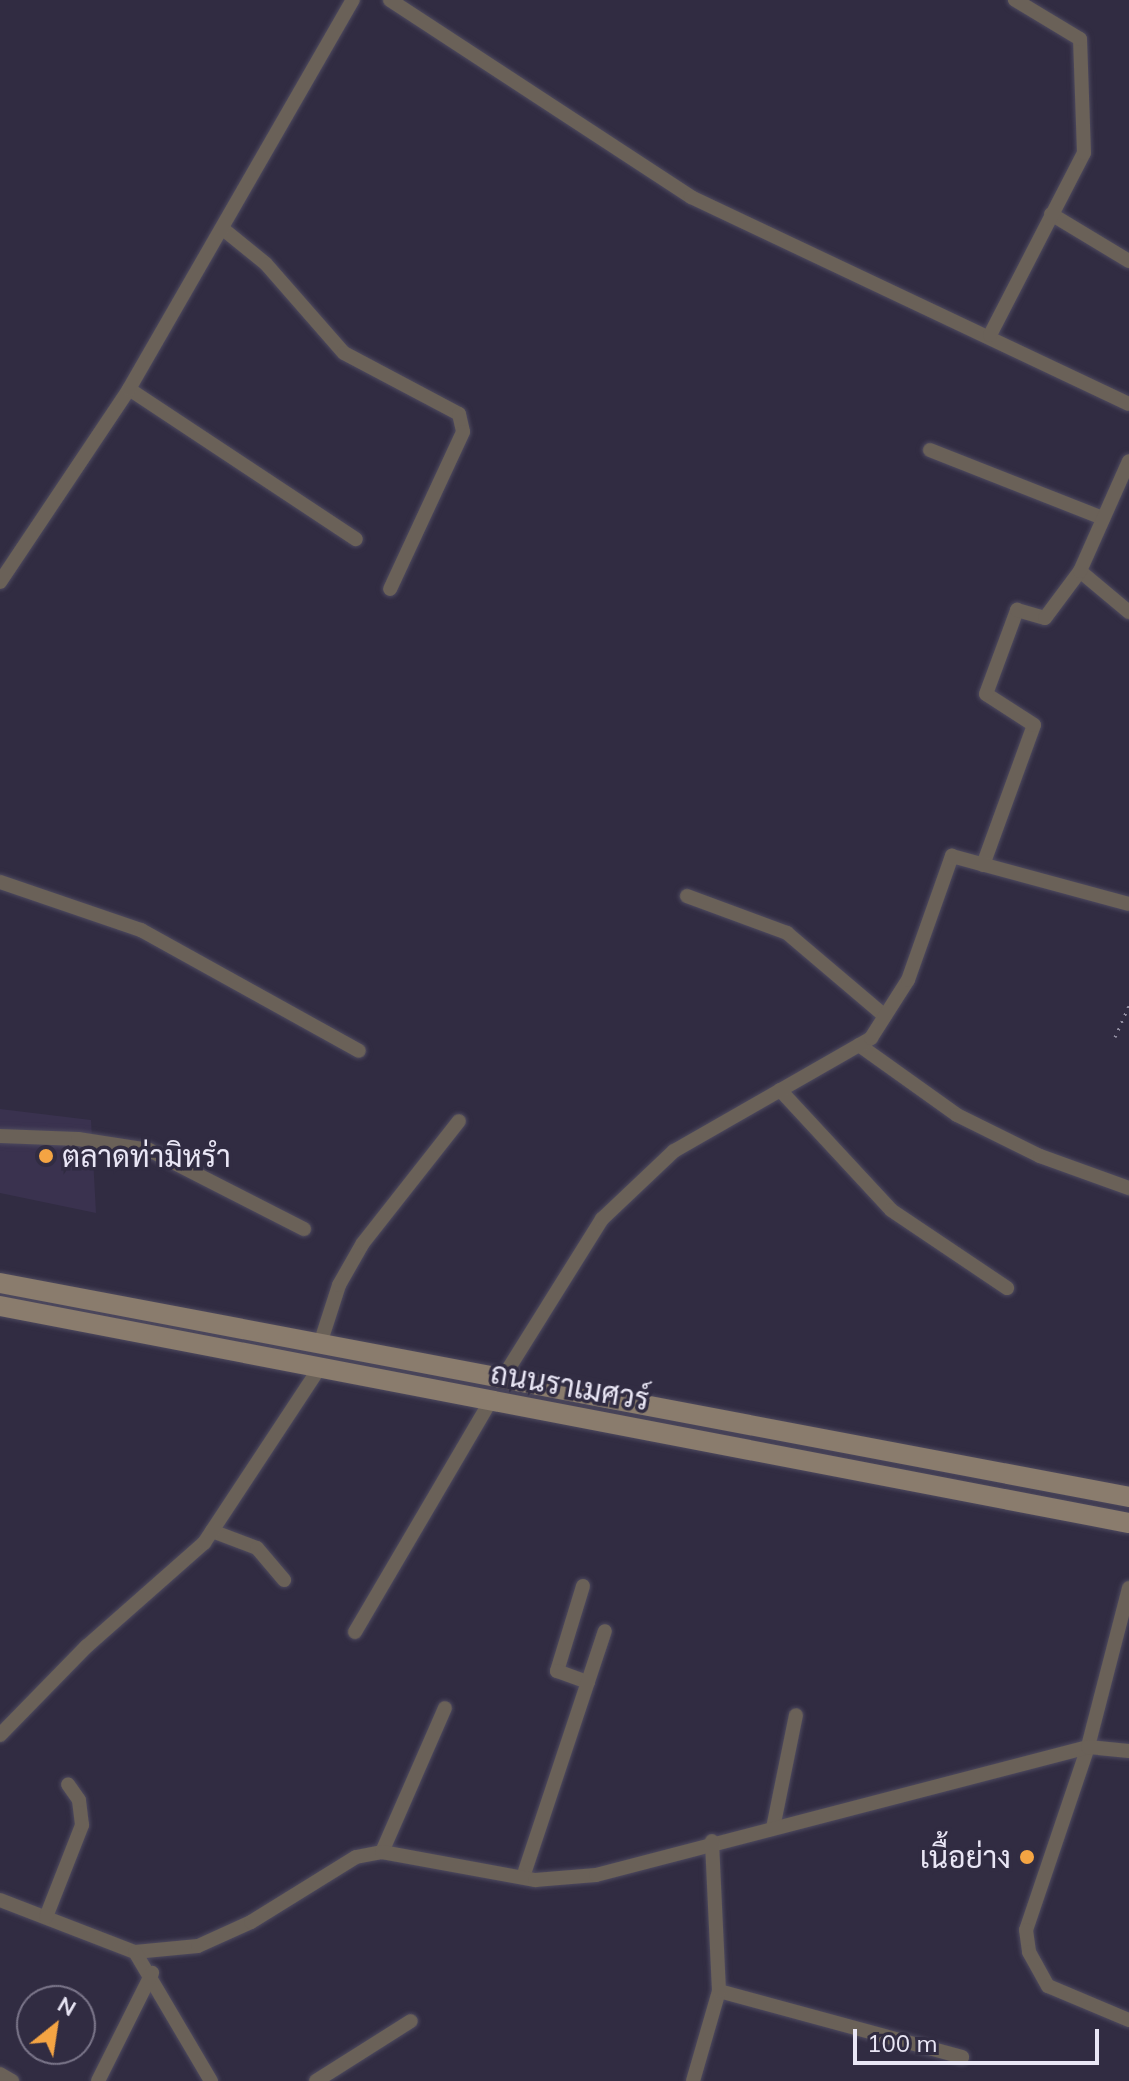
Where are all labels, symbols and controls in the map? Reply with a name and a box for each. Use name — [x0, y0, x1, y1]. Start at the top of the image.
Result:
place label: ตลาดท่ามิหรำ — [62, 1138, 231, 1174]
marker: ตลาดท่ามิหรำ — [37, 1147, 55, 1165]
street label: ถนนราเมศวร์ — [488, 1354, 652, 1418]
place label: เนื้อย่าง — [920, 1839, 1011, 1875]
marker: เนื้อย่าง — [1018, 1848, 1036, 1866]
north arrow — [16, 1985, 96, 2065]
text: N — [53, 1990, 81, 2022]
scale bar — [857, 2013, 1103, 2063]
text: 100 m — [867, 2028, 938, 2058]

